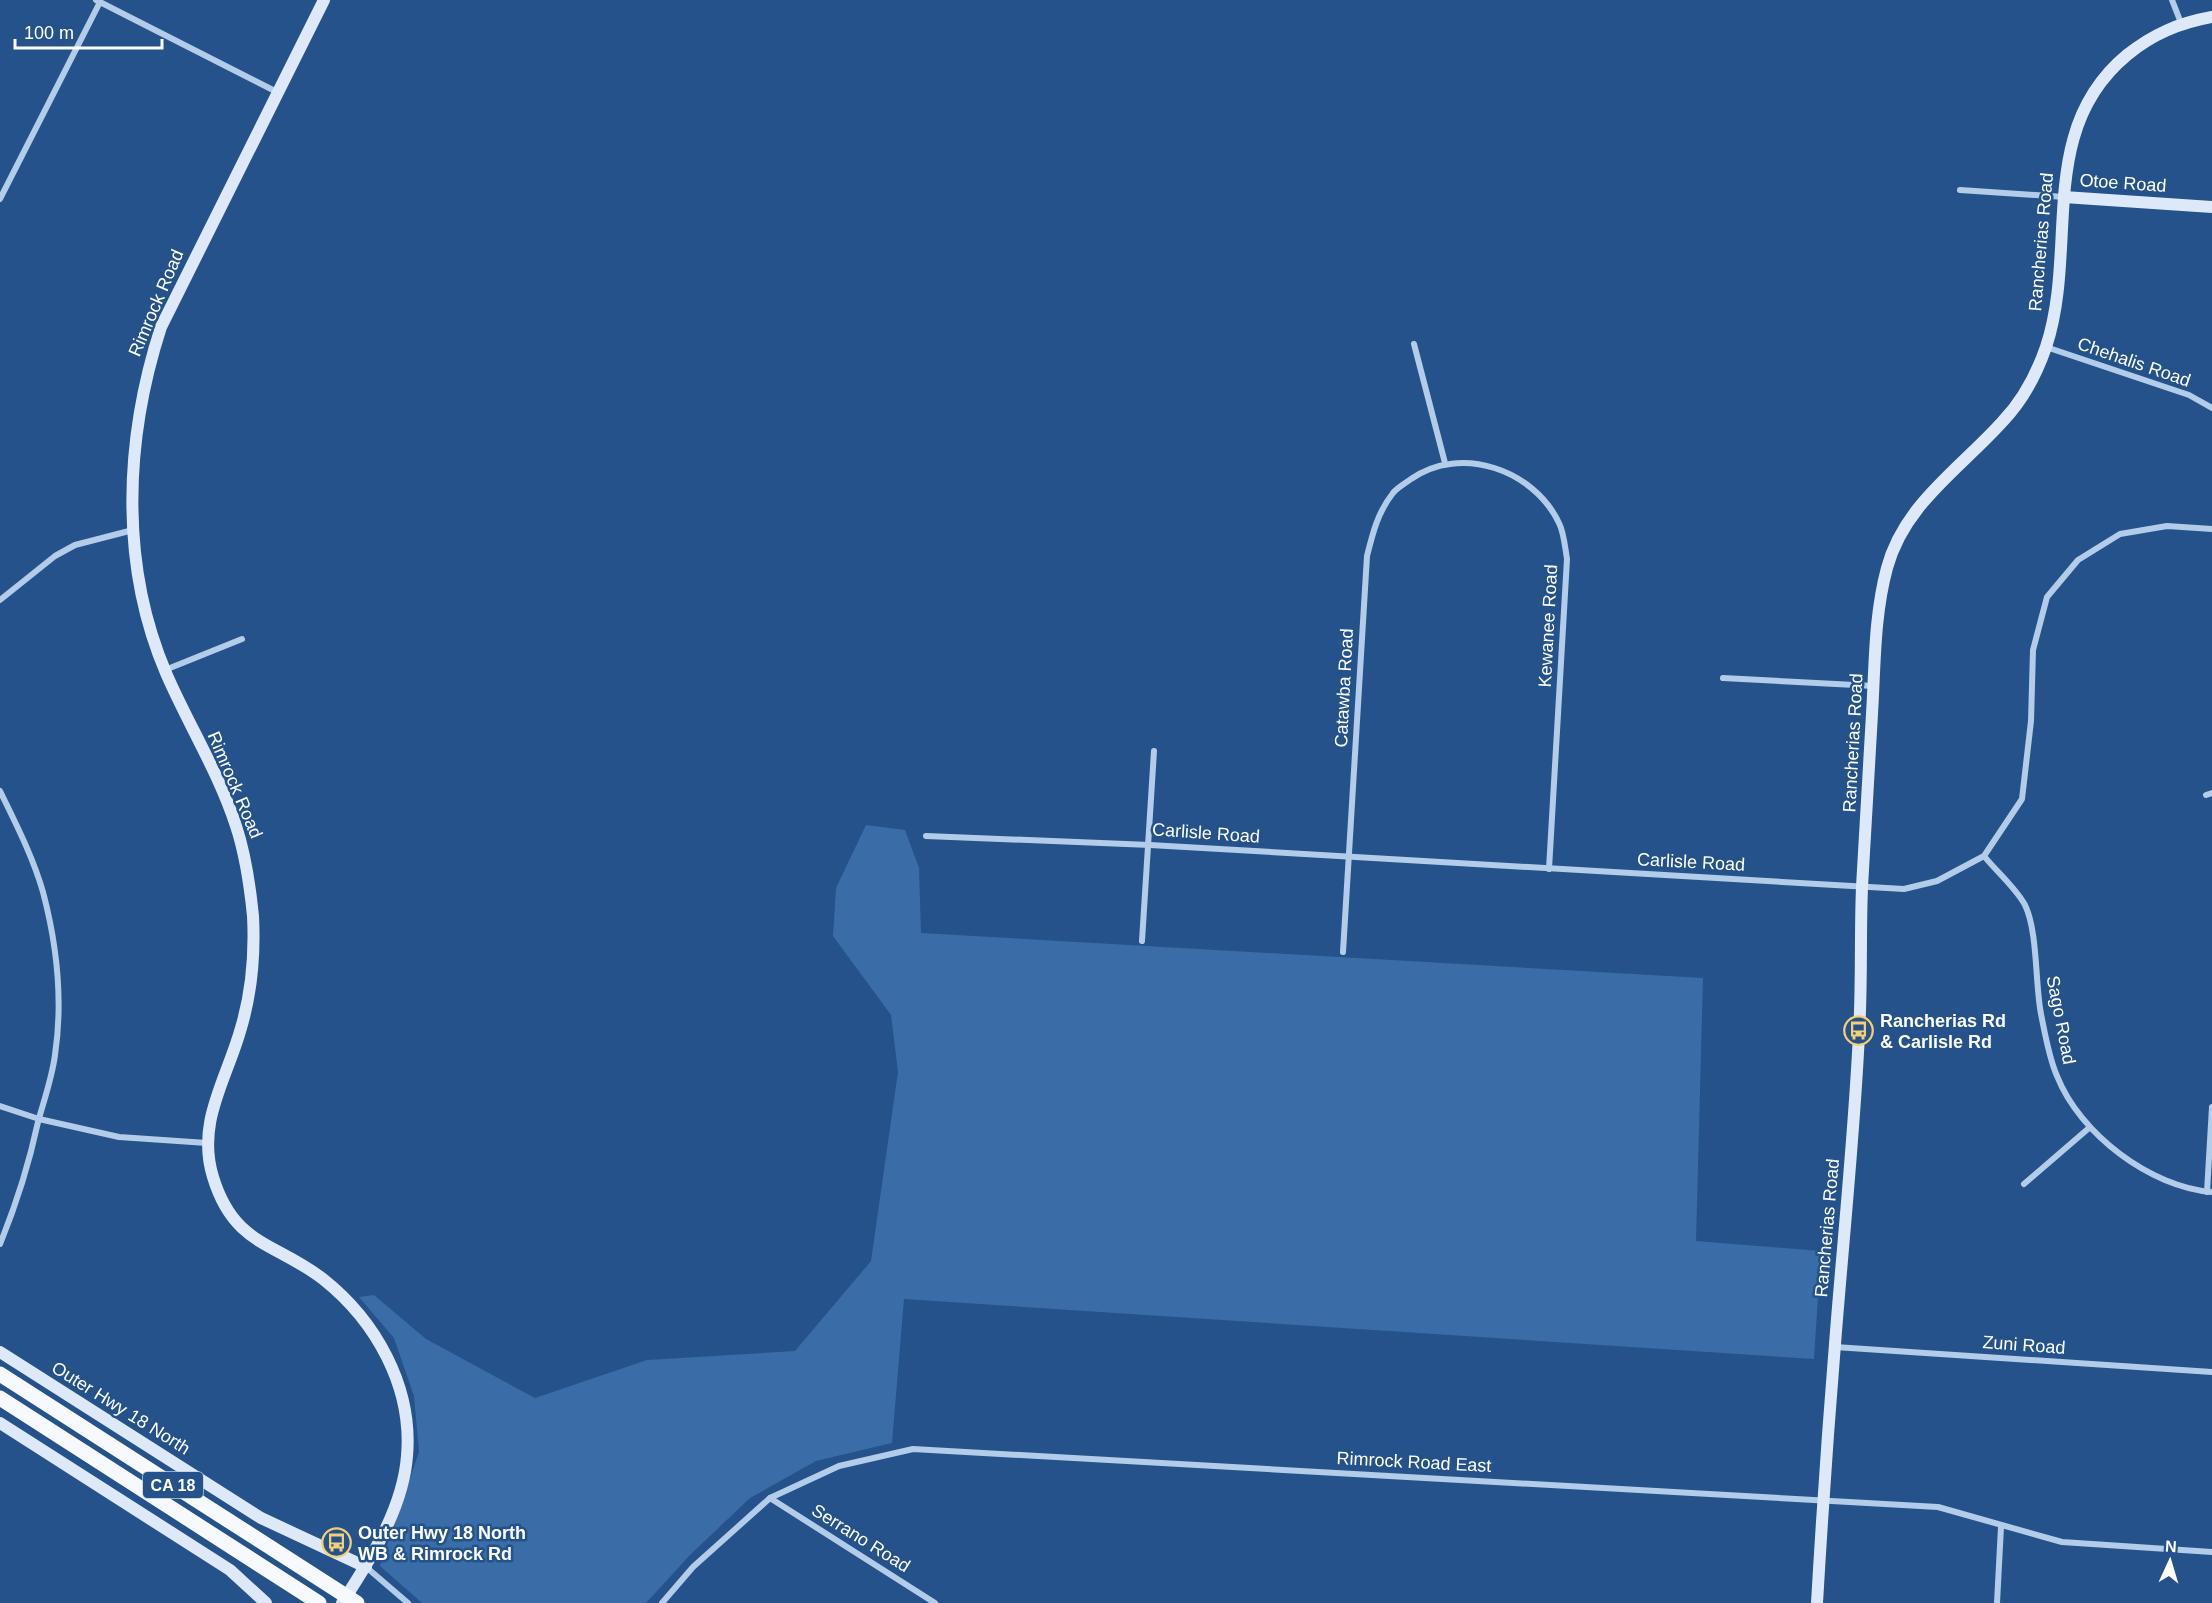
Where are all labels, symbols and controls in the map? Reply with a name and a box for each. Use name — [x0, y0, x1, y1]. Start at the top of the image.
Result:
scale bar — [15, 12, 162, 50]
text: 100 m — [24, 23, 74, 43]
street label: Otoe Road — [2079, 170, 2167, 196]
street label: Rancherias Road — [2025, 172, 2057, 312]
street label: Rimrock Road — [125, 247, 187, 359]
street label: Chehalis Road — [2075, 333, 2193, 391]
street label: Kewanee Road — [1535, 564, 1561, 688]
street label: Catawba Road — [1331, 628, 1357, 748]
street label: Rancherias Road — [1839, 673, 1867, 813]
street label: Rimrock Road — [204, 729, 266, 841]
street label: Carlisle Road — [1151, 819, 1261, 847]
street label: Carlisle Road — [1637, 849, 1745, 875]
street label: Sago Road — [2043, 974, 2079, 1066]
place label: Rancherias Rd & Carlisle Rd — [1880, 1011, 2006, 1052]
bus stop icon: Rancherias Rd & Carlisle Rd — [1843, 1015, 1875, 1047]
street label: Rancherias Road — [1811, 1158, 1843, 1298]
street label: Zuni Road — [1982, 1332, 2066, 1358]
street label: Outer Hwy 18 North — [48, 1357, 194, 1459]
street label: Rimrock Road East — [1336, 1448, 1492, 1476]
road number: CA 18 — [143, 1472, 203, 1498]
street label: Serrano Road — [808, 1500, 914, 1576]
place label: Outer Hwy 18 North WB & Rimrock Rd — [358, 1523, 526, 1564]
bus stop icon: Outer Hwy 18 North WB & Rimrock Rd — [321, 1527, 353, 1559]
north arrow — [2140, 1531, 2200, 1591]
text: N — [2165, 1538, 2177, 1555]

